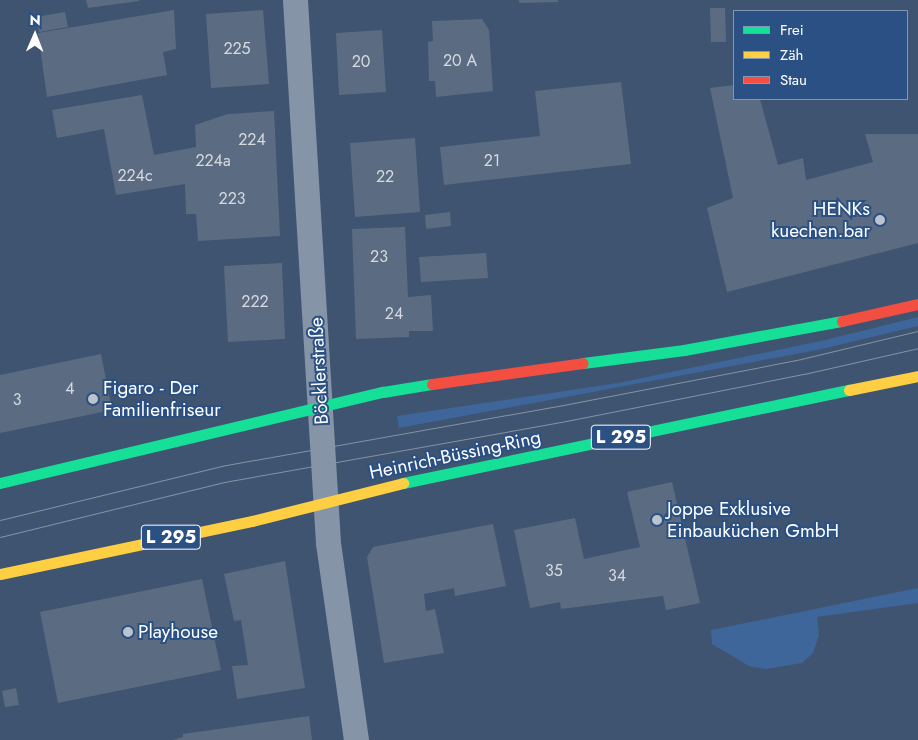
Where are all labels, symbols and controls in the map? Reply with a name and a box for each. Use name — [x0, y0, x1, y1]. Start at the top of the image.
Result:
north arrow — [10, 10, 60, 60]
text: N — [30, 10, 41, 30]
legend — [733, 10, 908, 100]
text: Frei — [780, 19, 804, 41]
house number: 225 — [223, 39, 251, 59]
text: Zäh — [780, 44, 803, 66]
house number: 20 A — [443, 51, 477, 71]
house number: 20 — [352, 52, 370, 72]
text: Stau — [780, 69, 807, 91]
house number: 224 — [238, 130, 266, 150]
house number: 224a — [195, 151, 231, 171]
house number: 21 — [484, 151, 500, 171]
house number: 224c — [117, 166, 153, 186]
house number: 22 — [376, 167, 394, 187]
house number: 223 — [219, 189, 245, 209]
place label: HENKs kuechen.bar — [771, 198, 870, 242]
marker: HENKs kuechen.bar — [874, 214, 886, 226]
house number: 23 — [370, 247, 388, 267]
house number: 222 — [241, 292, 269, 312]
house number: 24 — [385, 304, 403, 324]
street label: Böcklerstraße — [305, 317, 333, 425]
place label: Figaro - Der Familienfriseur — [103, 377, 221, 421]
house number: 4 — [65, 379, 75, 399]
house number: 3 — [13, 390, 21, 410]
marker: Figaro - Der Familienfriseur — [87, 393, 99, 405]
road number: L 295 — [590, 422, 652, 452]
street label: Heinrich-Büssing-Ring — [367, 426, 543, 484]
place label: Joppe Exklusive Einbauküchen GmbH — [667, 498, 839, 542]
marker: Joppe Exklusive Einbauküchen GmbH — [651, 514, 663, 526]
road number: L 295 — [140, 522, 202, 552]
house number: 35 — [545, 561, 563, 581]
house number: 34 — [608, 566, 626, 586]
place label: Playhouse — [138, 621, 218, 643]
marker: Playhouse — [122, 626, 134, 638]

